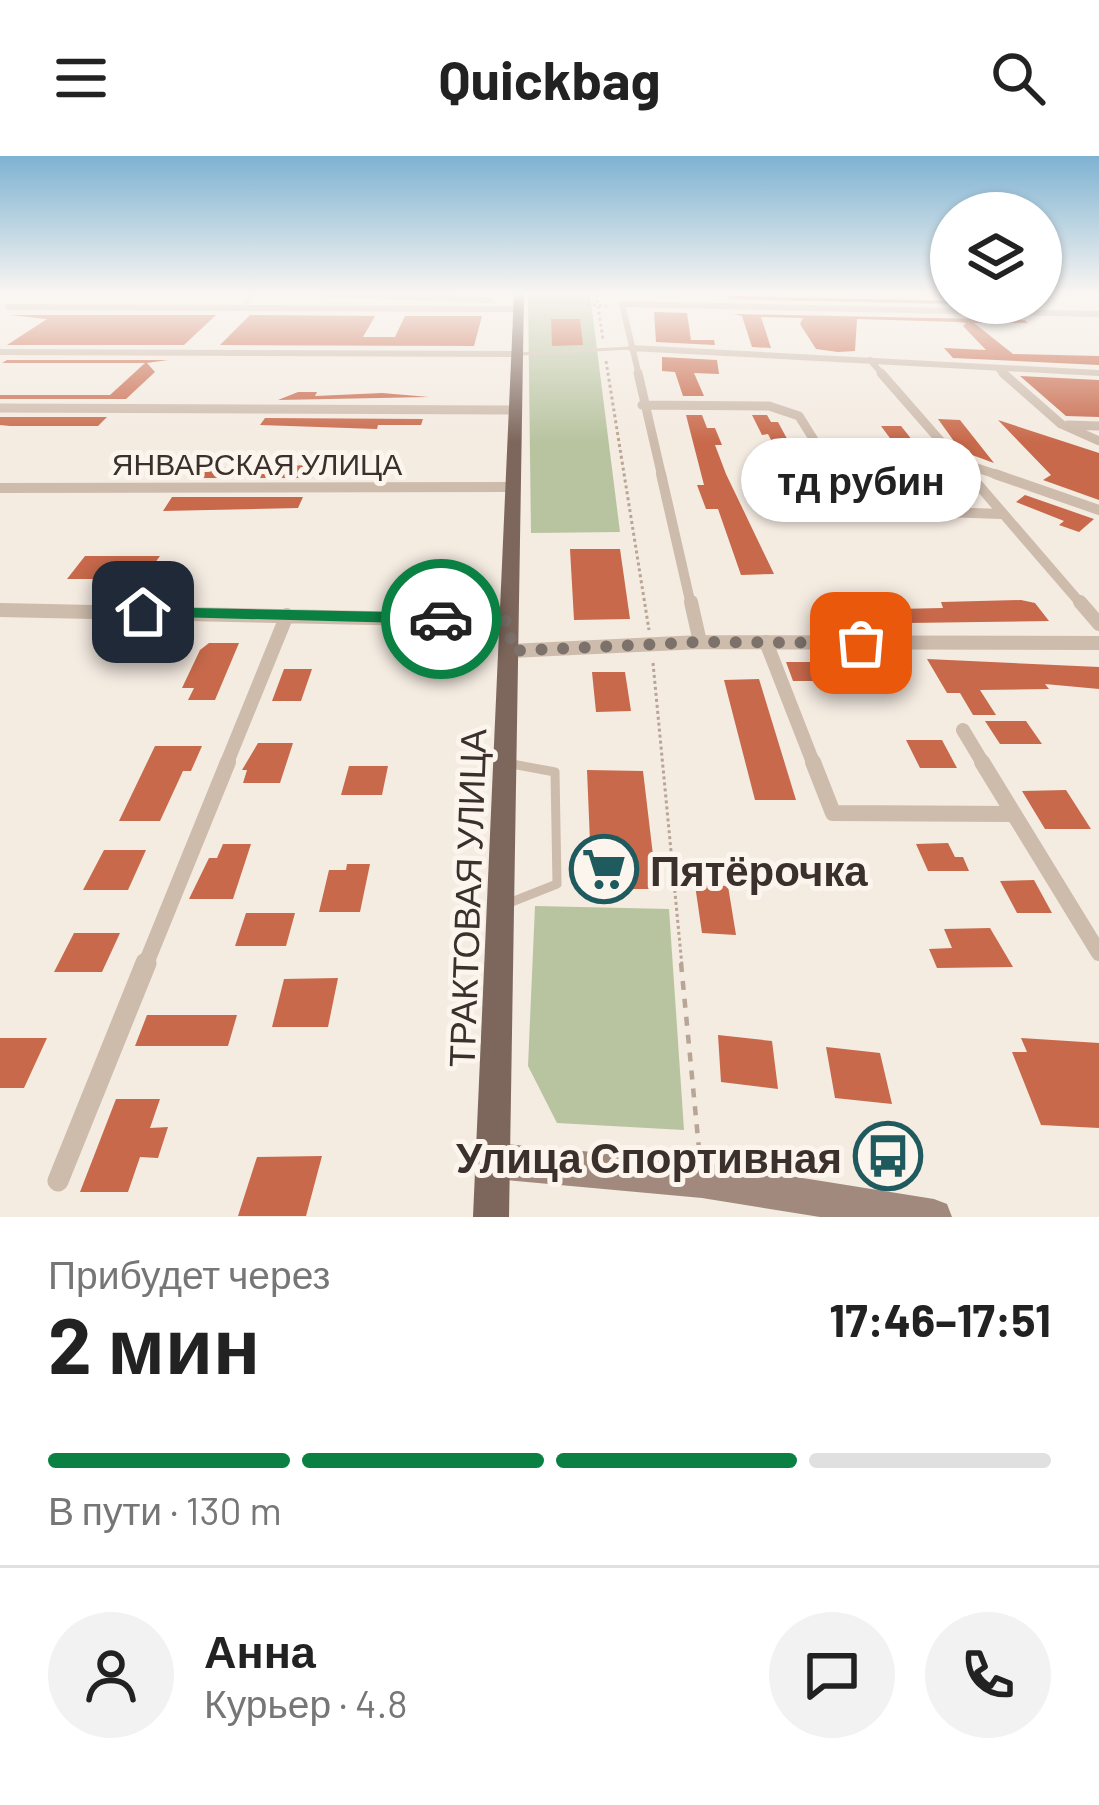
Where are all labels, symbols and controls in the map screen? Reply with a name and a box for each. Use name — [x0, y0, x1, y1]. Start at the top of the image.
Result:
icon: menu — [48, 45, 114, 111]
icon: search — [985, 45, 1051, 111]
text: Quickbag — [438, 46, 661, 111]
map controls — [930, 192, 1062, 324]
button: layers — [930, 192, 1062, 324]
callout: тд рубин — [741, 439, 981, 523]
street label: ЯНВАРСКАЯ УЛИЦА — [112, 445, 402, 481]
text: тд рубин — [777, 456, 945, 503]
courier — [381, 559, 501, 679]
pin — [92, 561, 194, 663]
icon: home — [110, 579, 176, 645]
icon: car — [408, 586, 474, 652]
pin — [810, 592, 912, 694]
icon: bag — [828, 610, 894, 676]
street label: ТРАКТОВАЯ УЛИЦА — [439, 728, 494, 1068]
supermarket icon: Пятёрочка — [569, 834, 639, 904]
place label: Пятёрочка — [650, 844, 868, 895]
bus stop icon: Улица Спортивная — [853, 1121, 923, 1191]
place label: Улица Спортивная — [456, 1131, 842, 1182]
text: Прибудет через — [48, 1250, 330, 1297]
text: 17:46–17:51 — [829, 1292, 1051, 1346]
text: 2 мин — [48, 1296, 260, 1390]
text: В пути · 130 m — [48, 1486, 282, 1533]
button: person — [48, 1612, 174, 1738]
button: chat — [769, 1612, 895, 1738]
button: phone — [925, 1612, 1051, 1738]
text: Анна — [204, 1623, 316, 1677]
text: Курьер · 4.8 — [204, 1679, 408, 1726]

